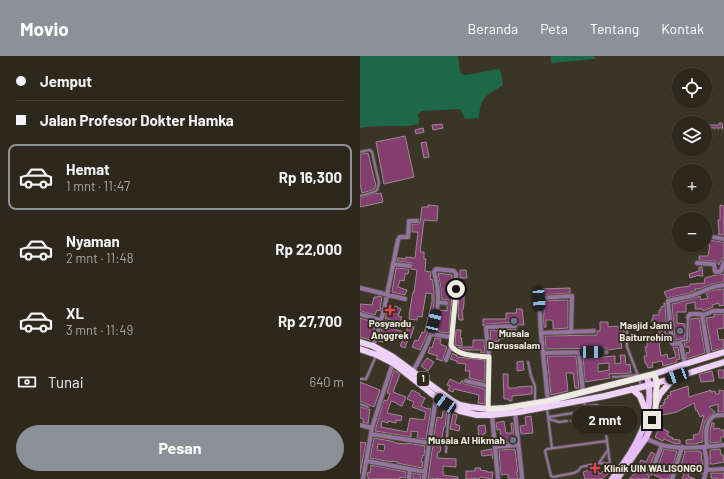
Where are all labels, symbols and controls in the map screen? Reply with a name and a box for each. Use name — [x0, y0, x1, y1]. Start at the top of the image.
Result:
text: Movio — [20, 17, 69, 40]
text: Beranda — [468, 20, 518, 37]
text: Peta — [540, 20, 568, 37]
text: Tentang — [590, 20, 639, 37]
text: Kontak — [661, 20, 704, 37]
map controls — [672, 68, 712, 252]
button: locate — [672, 68, 712, 108]
text: Jemput — [40, 72, 92, 90]
text: Jalan Profesor Dokter Hamka — [40, 111, 234, 129]
button: layers — [672, 116, 712, 156]
icon: car — [18, 159, 54, 195]
text: Hemat — [66, 160, 110, 178]
button: + — [672, 164, 712, 204]
text: Rp 16,300 — [279, 168, 342, 186]
text: 1 mnt · 11:47 — [66, 178, 130, 194]
button: − — [672, 212, 712, 252]
icon: car — [18, 231, 54, 267]
text: Nyaman — [66, 232, 120, 250]
text: Rp 22,000 — [275, 240, 342, 258]
text: 2 mnt · 11:48 — [66, 250, 133, 266]
route start — [447, 280, 465, 298]
car — [532, 287, 546, 311]
icon: car — [18, 303, 54, 339]
text: XL — [66, 304, 84, 322]
marker: Posyandu Anggrek — [384, 304, 396, 316]
car — [425, 308, 443, 334]
text: Rp 27,700 — [278, 312, 342, 330]
marker: Musala Darussalam — [509, 316, 519, 326]
place label: Posyandu Anggrek — [369, 317, 411, 341]
place label: Masjid Jami Baiturrohim — [619, 319, 672, 343]
text: 3 mnt · 11:49 — [66, 322, 133, 338]
marker: Masjid Jami Baiturrohim — [675, 326, 685, 336]
place label: Musala Darussalam — [488, 327, 540, 351]
car — [580, 346, 604, 358]
car — [664, 366, 690, 386]
icon: cash — [16, 371, 38, 393]
road number: 1 — [417, 372, 429, 386]
text: Tunai — [48, 373, 84, 391]
text: 640 m — [309, 374, 344, 390]
car — [432, 391, 458, 415]
callout: 2 mnt — [572, 406, 638, 434]
route end — [643, 411, 661, 429]
text: 2 mnt — [589, 412, 621, 428]
button: Pesan — [16, 425, 344, 471]
place label: Musala Al Hikmah — [428, 434, 505, 446]
marker: Musala Al Hikmah — [508, 435, 518, 445]
marker: Klinik UIN WALISONGO — [589, 462, 601, 474]
place label: Klinik UIN WALISONGO — [604, 462, 702, 474]

